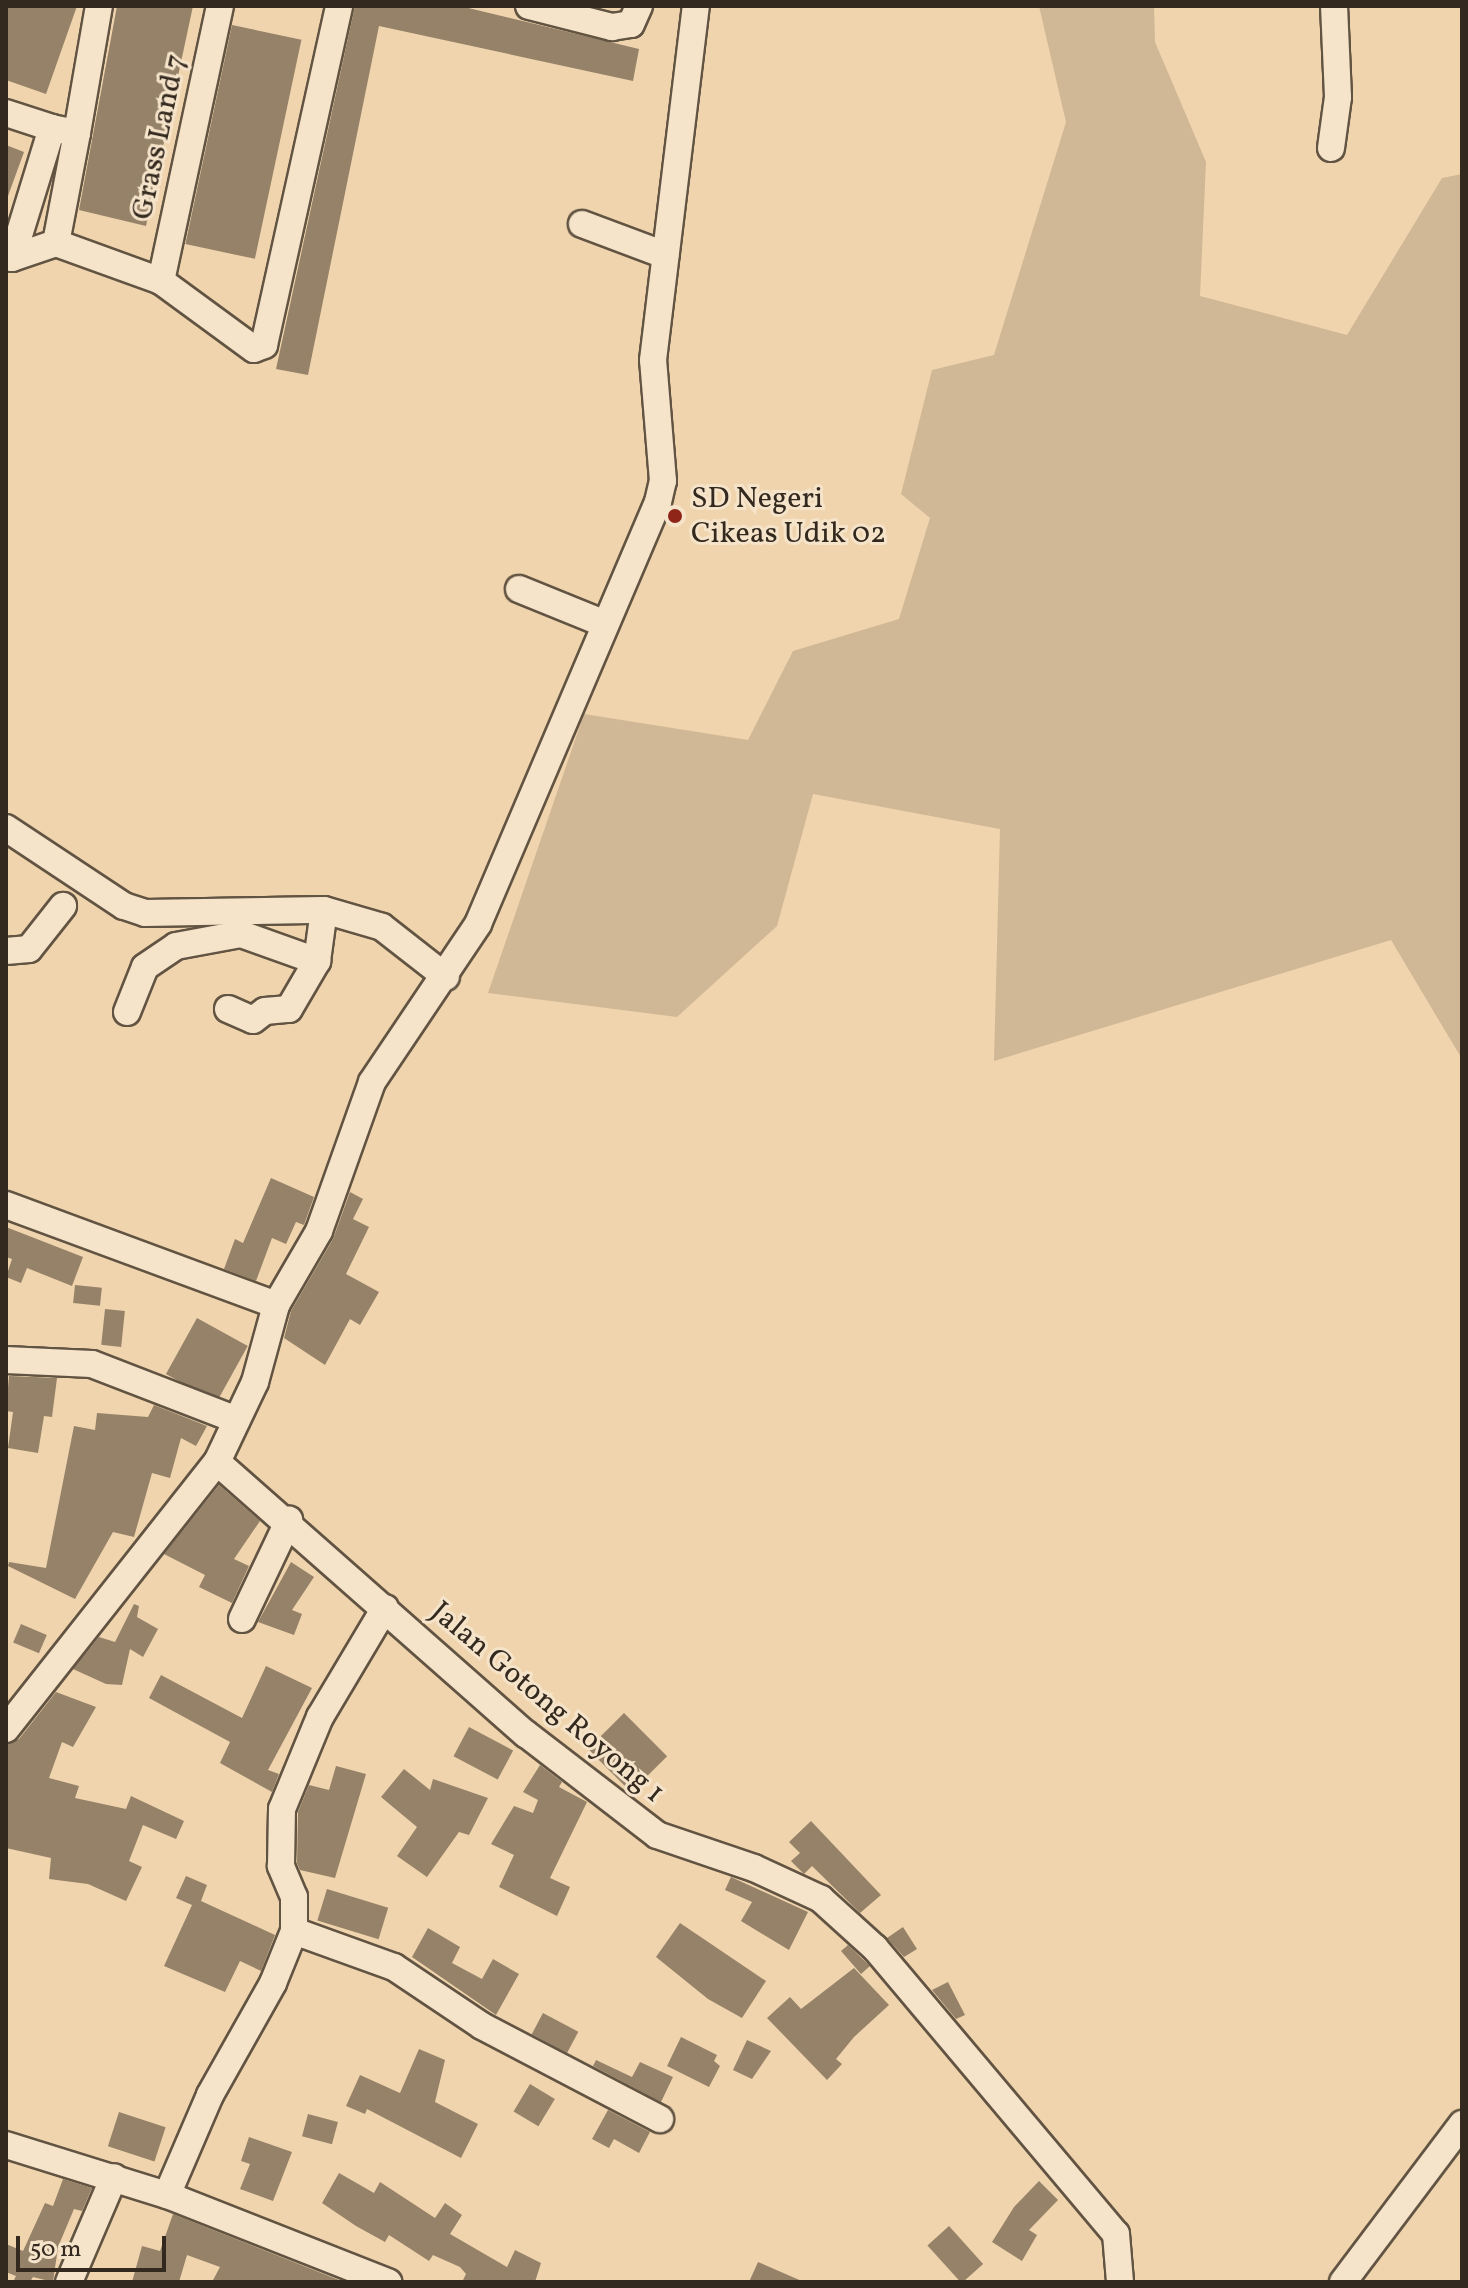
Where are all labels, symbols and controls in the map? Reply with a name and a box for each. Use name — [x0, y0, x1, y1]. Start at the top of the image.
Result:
street label: Grass Land 7 — [125, 51, 195, 223]
place label: SD Negeri Cikeas Udik 02 — [691, 481, 886, 552]
marker: SD Negeri Cikeas Udik 02 — [666, 507, 684, 525]
street label: Jalan Gotong Royong 1 — [423, 1595, 671, 1811]
scale bar — [20, 2220, 170, 2270]
text: 50 m — [30, 2233, 82, 2267]

